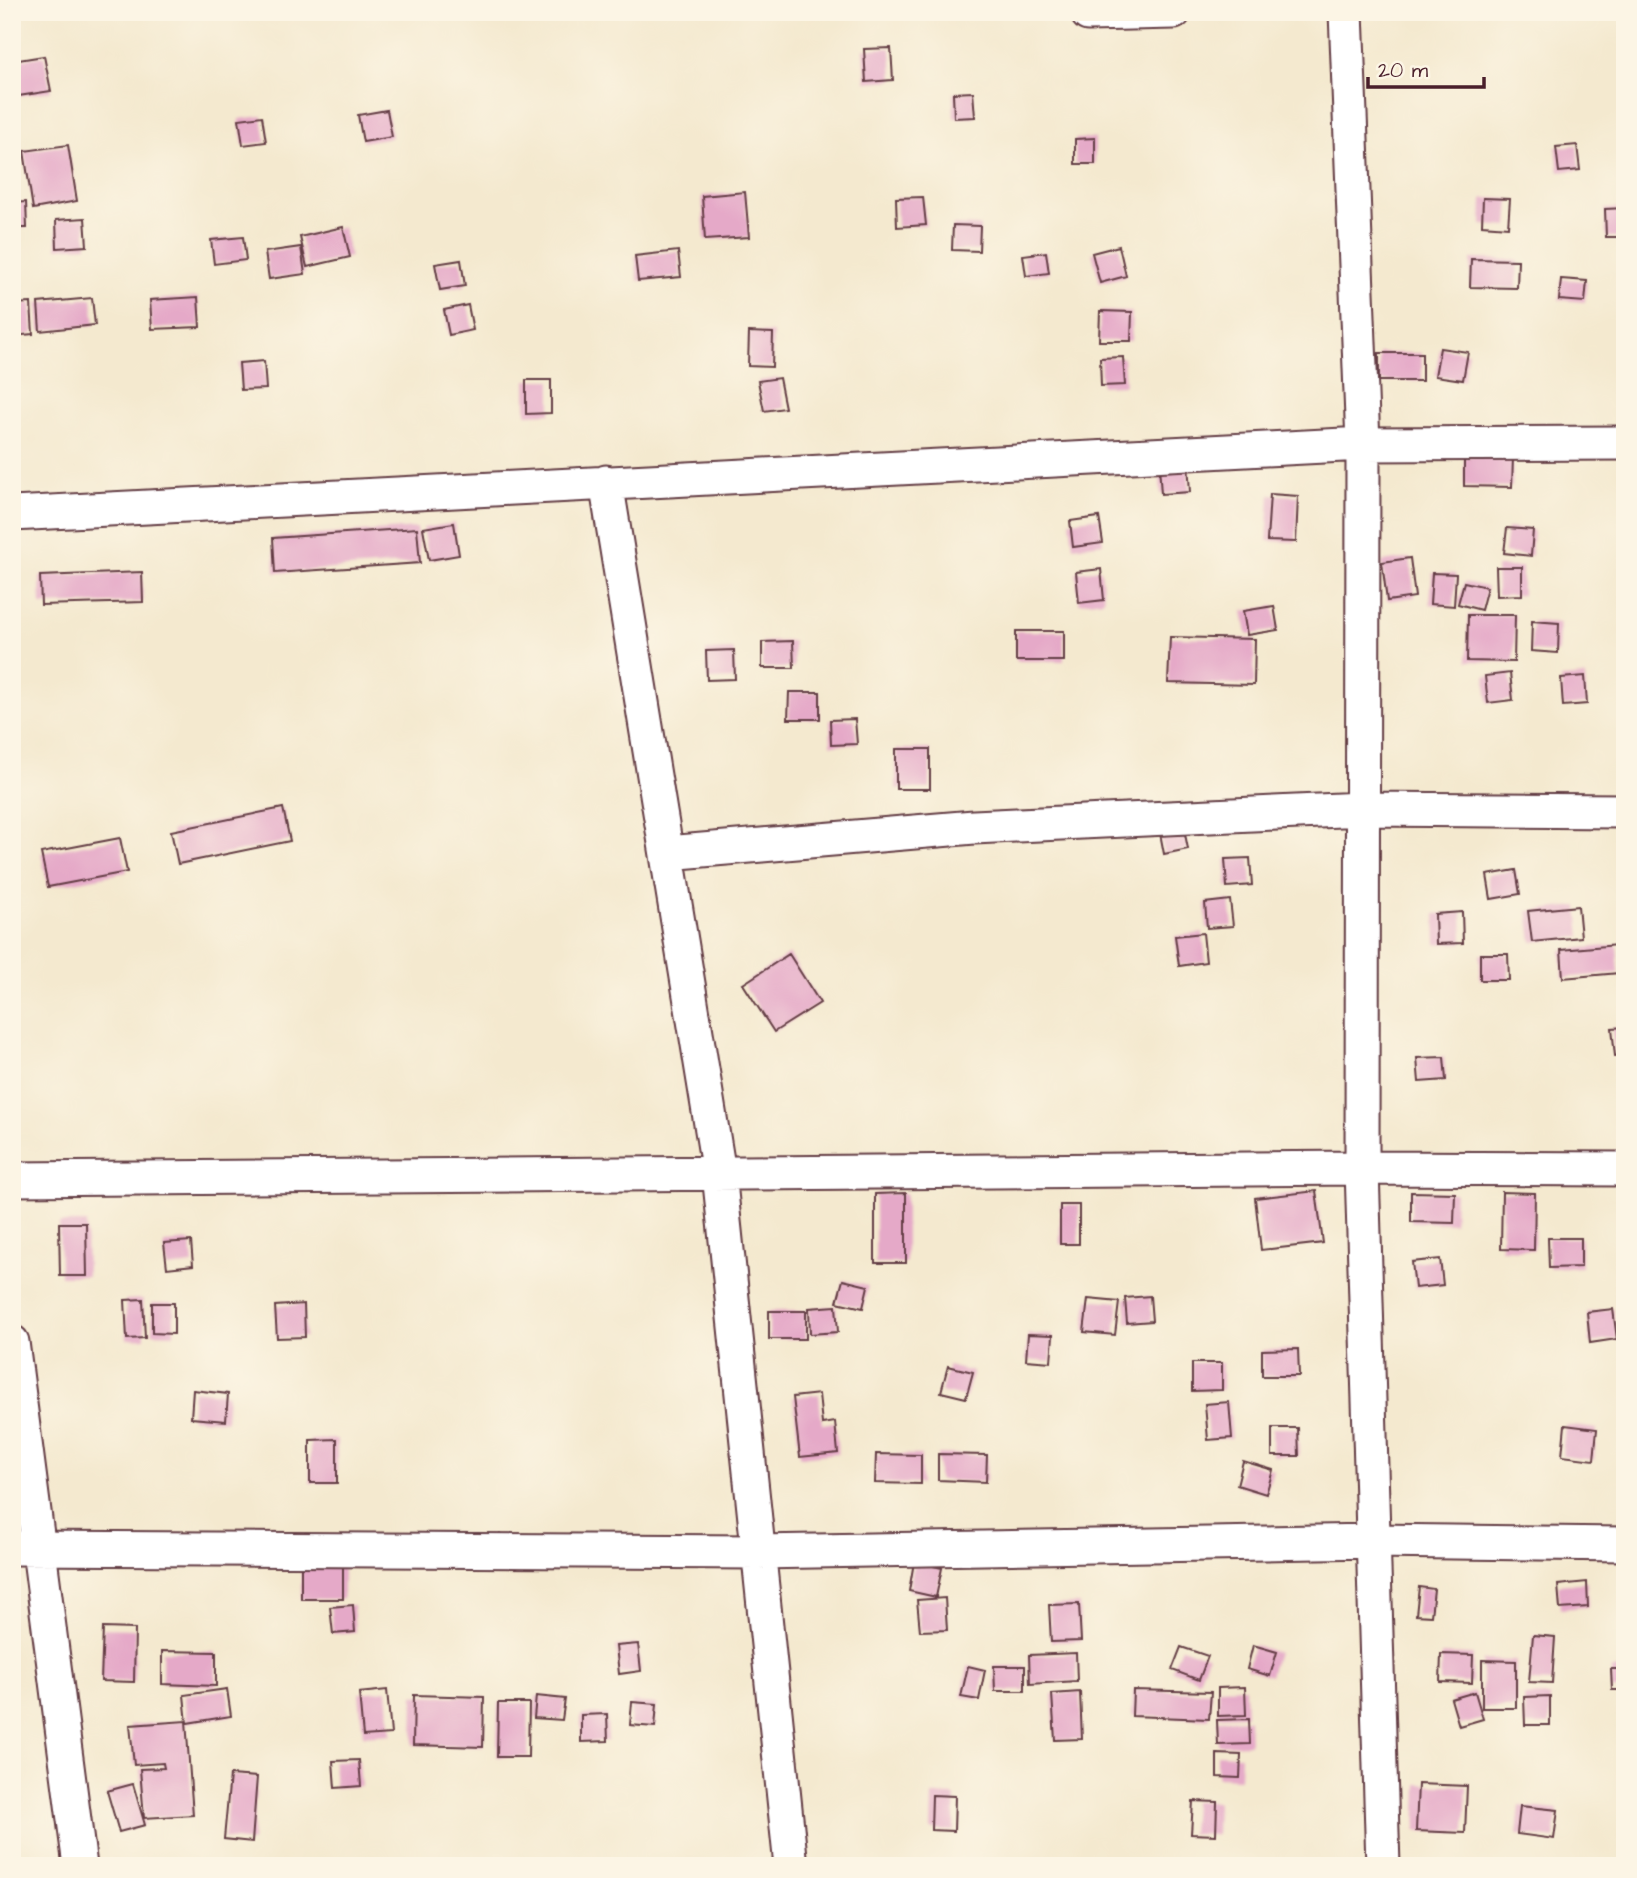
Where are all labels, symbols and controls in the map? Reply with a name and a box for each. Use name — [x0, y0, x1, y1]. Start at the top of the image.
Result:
scale bar — [1368, 46, 1483, 90]
text: 20 m — [1378, 56, 1429, 85]

